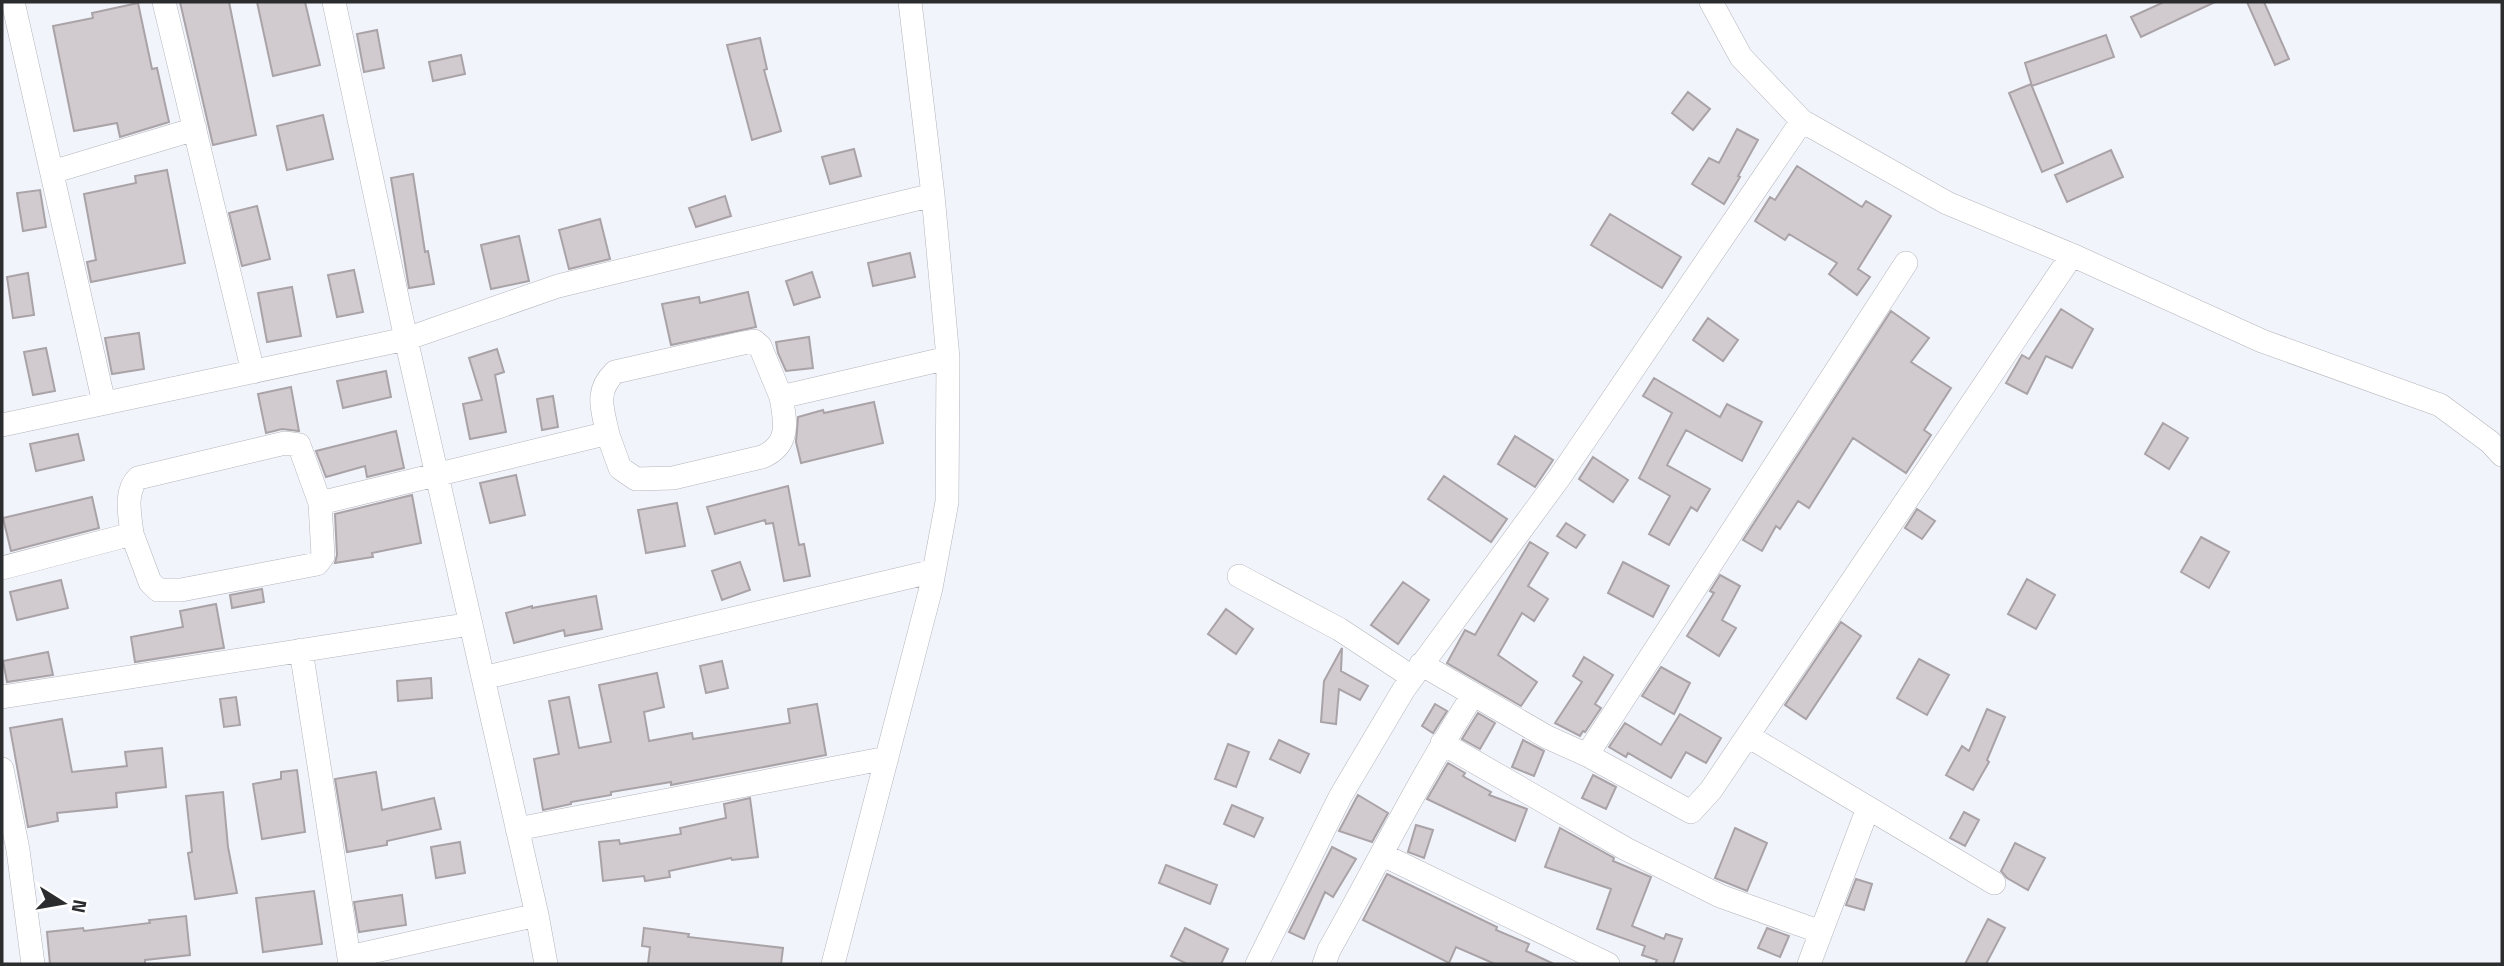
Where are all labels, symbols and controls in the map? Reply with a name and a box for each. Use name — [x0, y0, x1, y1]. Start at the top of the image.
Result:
north arrow — [28, 868, 98, 938]
text: N — [65, 897, 96, 916]

